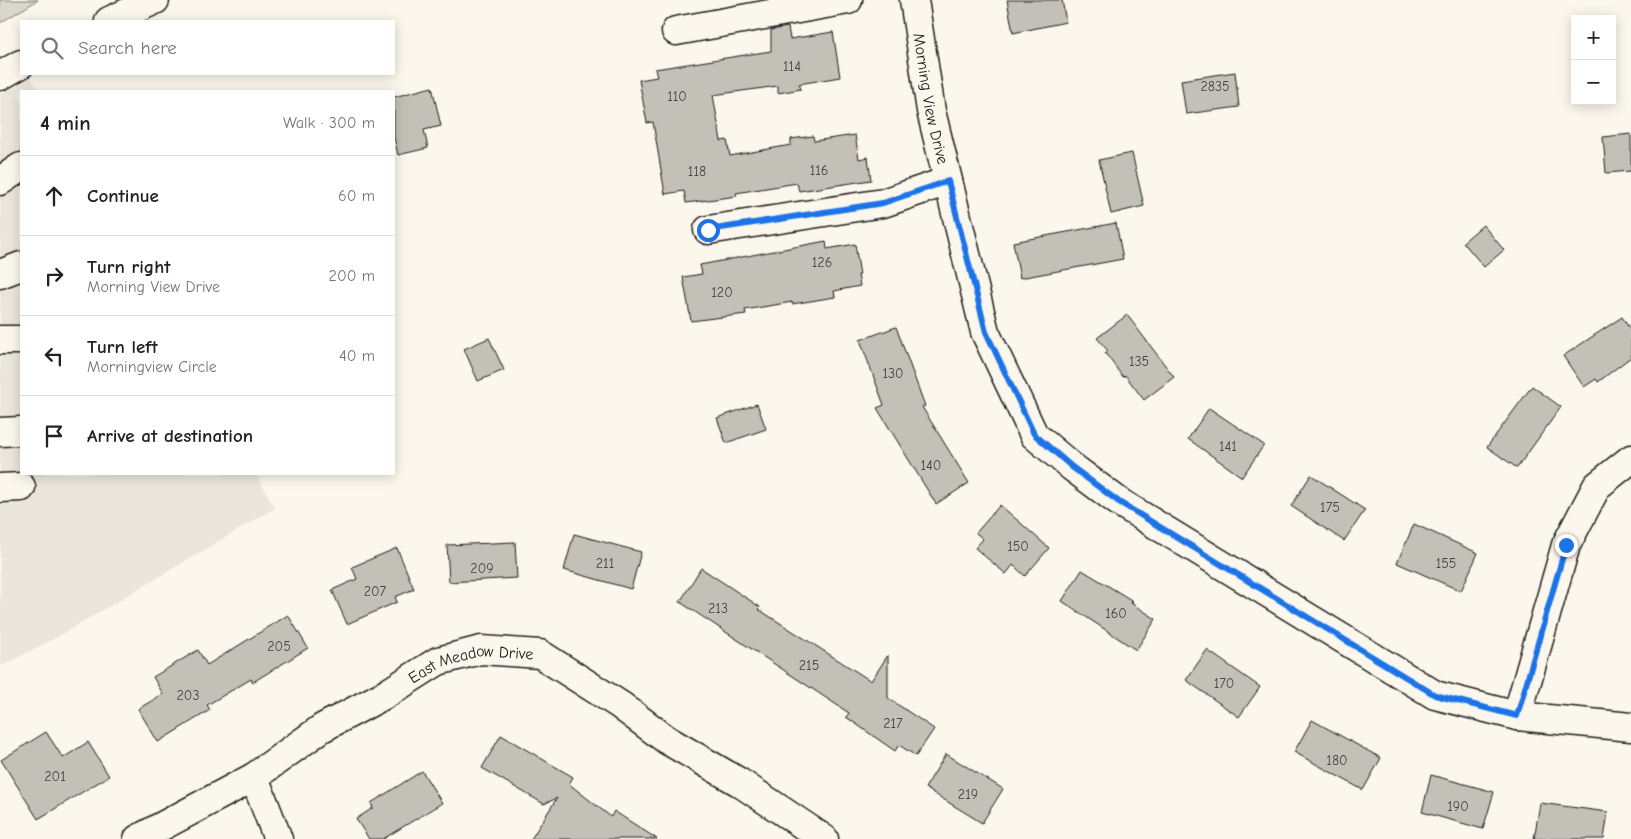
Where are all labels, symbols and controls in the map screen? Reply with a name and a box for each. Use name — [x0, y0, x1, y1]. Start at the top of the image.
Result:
map controls — [1571, 15, 1616, 105]
button: + — [1571, 15, 1616, 60]
search box — [20, 20, 395, 75]
street label: Morning View Drive — [909, 32, 952, 166]
icon: search — [38, 34, 66, 62]
text: Search here — [78, 37, 177, 59]
house number: 114 — [783, 58, 801, 75]
button: − — [1571, 60, 1616, 105]
house number: 2835 — [1200, 78, 1230, 95]
house number: 110 — [667, 88, 687, 105]
text: 4 min — [40, 111, 91, 135]
text: Walk · 300 m — [283, 114, 375, 132]
house number: 116 — [810, 162, 828, 179]
house number: 118 — [688, 163, 706, 180]
icon: ahead — [40, 182, 68, 210]
text: Continue — [87, 185, 159, 207]
text: 60 m — [338, 187, 375, 205]
route start — [697, 219, 720, 242]
house number: 126 — [812, 254, 832, 271]
text: Turn right — [87, 256, 171, 278]
icon: right — [40, 262, 68, 290]
text: 200 m — [329, 267, 375, 285]
text: Morning View Drive — [87, 278, 220, 296]
house number: 120 — [711, 284, 733, 301]
text: Turn left — [87, 336, 158, 358]
icon: left — [40, 342, 68, 370]
text: 40 m — [339, 347, 375, 365]
house number: 135 — [1129, 353, 1149, 370]
text: Morningview Circle — [87, 358, 217, 376]
house number: 130 — [882, 365, 904, 382]
icon: arrive — [40, 422, 68, 450]
text: Arrive at destination — [87, 425, 253, 447]
house number: 141 — [1219, 438, 1237, 455]
house number: 140 — [921, 457, 941, 474]
house number: 175 — [1320, 499, 1340, 516]
route end — [1555, 534, 1578, 557]
house number: 150 — [1007, 538, 1029, 555]
house number: 211 — [596, 555, 614, 572]
house number: 155 — [1436, 555, 1456, 572]
house number: 209 — [470, 560, 494, 577]
house number: 207 — [364, 583, 387, 600]
house number: 213 — [708, 600, 728, 617]
house number: 160 — [1105, 605, 1127, 622]
house number: 205 — [267, 638, 291, 655]
street label: East Meadow Drive — [405, 641, 534, 687]
house number: 215 — [799, 657, 819, 674]
house number: 170 — [1214, 675, 1234, 692]
house number: 203 — [177, 687, 199, 704]
house number: 217 — [883, 715, 903, 732]
house number: 180 — [1326, 752, 1348, 769]
house number: 201 — [44, 768, 66, 785]
house number: 219 — [958, 786, 978, 803]
house number: 190 — [1447, 798, 1469, 815]

